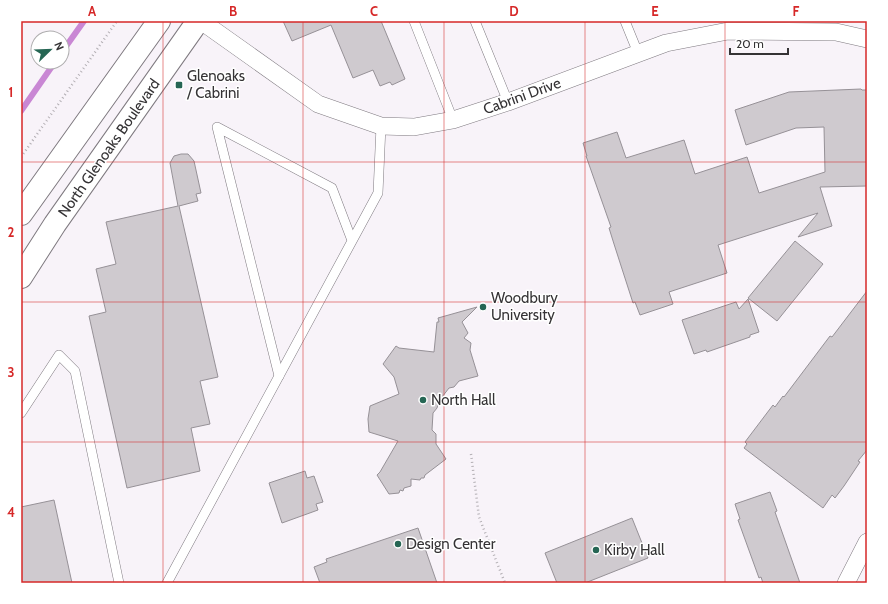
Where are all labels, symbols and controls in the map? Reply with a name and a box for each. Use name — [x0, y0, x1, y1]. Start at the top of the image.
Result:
text: A — [88, 3, 97, 19]
text: B — [229, 3, 237, 19]
text: C — [370, 3, 378, 19]
text: D — [509, 3, 519, 19]
text: E — [651, 3, 659, 19]
text: F — [793, 3, 800, 19]
north arrow — [30, 30, 70, 70]
scale bar — [730, 30, 788, 56]
text: 20 m — [736, 36, 764, 51]
text: N — [51, 40, 67, 52]
place label: Glenoaks / Cabrini — [186, 67, 245, 102]
street label: Cabrini Drive — [481, 74, 564, 118]
street label: North Glenoaks Boulevard — [54, 75, 164, 221]
marker: Glenoaks / Cabrini — [174, 80, 184, 90]
text: 1 — [9, 84, 13, 100]
text: 2 — [8, 224, 15, 240]
place label: Woodbury University — [491, 289, 558, 324]
marker: Woodbury University — [478, 302, 488, 312]
text: 3 — [7, 364, 15, 380]
place label: North Hall — [431, 391, 496, 409]
marker: North Hall — [418, 395, 428, 405]
text: 4 — [7, 504, 15, 520]
place label: Design Center — [406, 535, 496, 553]
marker: Design Center — [393, 539, 403, 549]
place label: Kirby Hall — [604, 541, 665, 559]
marker: Kirby Hall — [591, 545, 601, 555]

